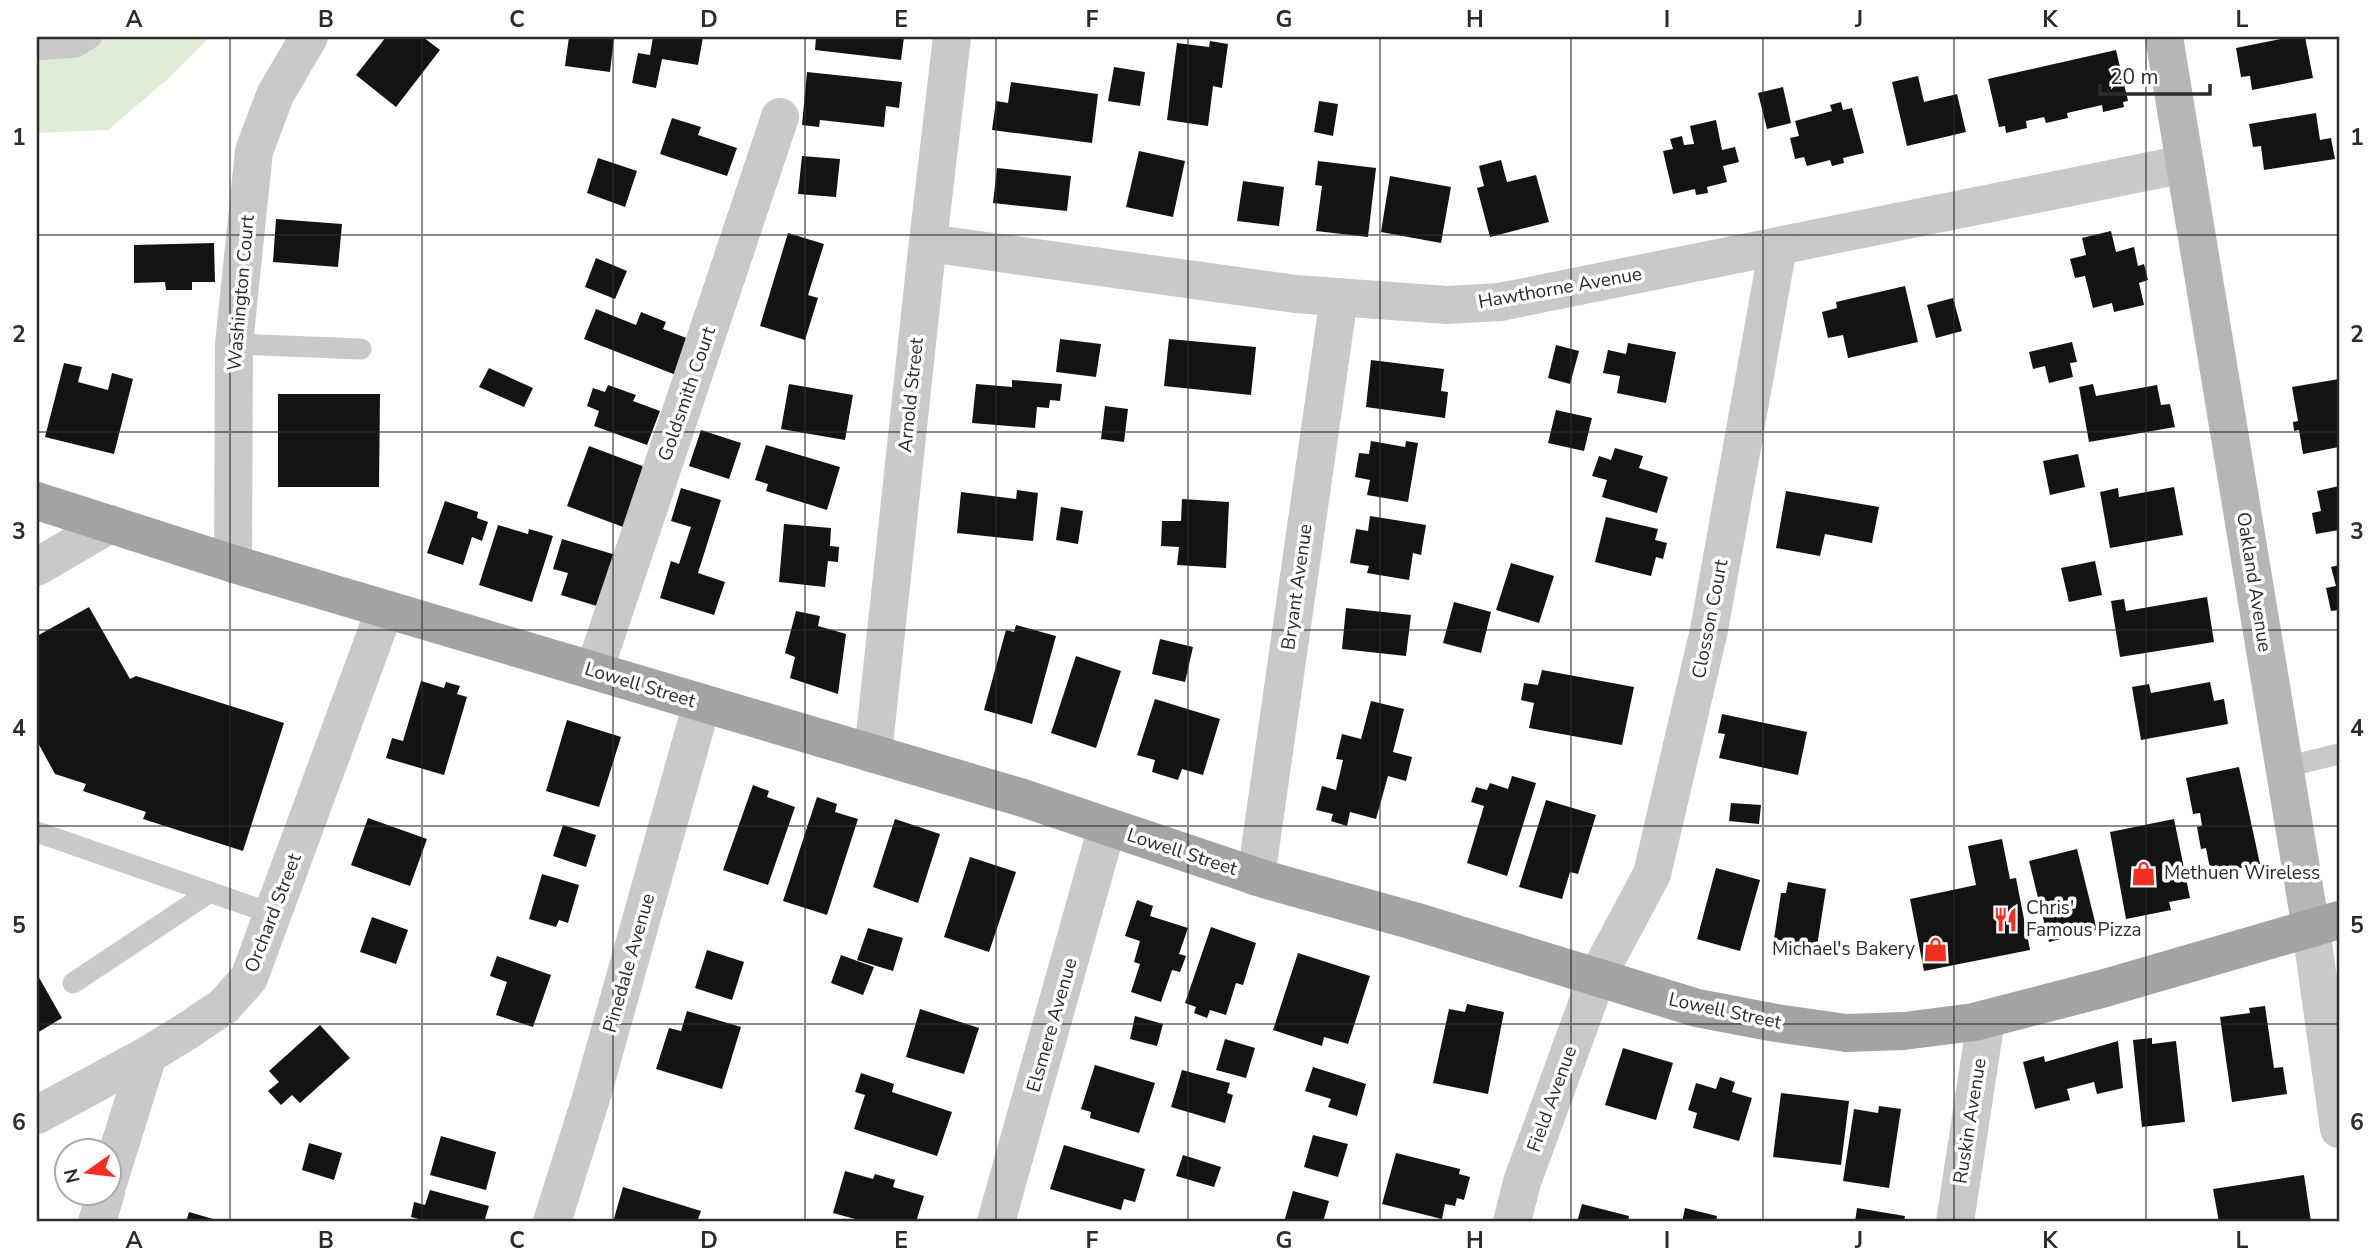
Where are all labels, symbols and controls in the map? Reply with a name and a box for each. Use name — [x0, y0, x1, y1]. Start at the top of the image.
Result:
text: A — [125, 4, 143, 35]
text: B — [318, 4, 334, 35]
text: C — [509, 4, 525, 35]
text: D — [700, 4, 718, 35]
text: E — [894, 4, 908, 35]
text: F — [1086, 4, 1099, 35]
text: G — [1276, 4, 1292, 35]
text: H — [1466, 4, 1484, 35]
text: I — [1664, 4, 1670, 35]
text: J — [1854, 4, 1863, 35]
text: K — [2042, 4, 2058, 35]
text: L — [2236, 4, 2249, 35]
scale bar — [2100, 52, 2210, 96]
text: 20 m — [2110, 63, 2159, 91]
text: 1 — [12, 122, 26, 153]
text: 1 — [2350, 122, 2364, 153]
street label: Washington Court — [221, 214, 261, 372]
street label: Hawthorne Avenue — [1476, 261, 1644, 315]
text: 2 — [12, 319, 26, 350]
text: 2 — [2350, 319, 2364, 350]
street label: Goldsmith Court — [652, 323, 722, 465]
street label: Arnold Street — [892, 336, 930, 454]
street label: Oakland Avenue — [2230, 510, 2278, 654]
text: 3 — [12, 516, 26, 547]
text: 3 — [2350, 516, 2364, 547]
street label: Bryant Avenue — [1275, 522, 1319, 652]
street label: Closson Court — [1686, 557, 1734, 681]
street label: Lowell Street — [581, 656, 699, 714]
text: 4 — [12, 713, 26, 744]
text: 4 — [2350, 713, 2364, 744]
street label: Lowell Street — [1123, 822, 1241, 882]
street label: Orchard Street — [238, 849, 308, 976]
shop icon: Methuen Wireless — [2130, 859, 2158, 887]
place label: Methuen Wireless — [2164, 860, 2320, 886]
street label: Pinedale Avenue — [597, 890, 661, 1036]
place label: Chris' Famous Pizza — [2026, 895, 2142, 943]
restaurant icon: Chris' Famous Pizza — [1992, 905, 2020, 933]
text: 5 — [12, 910, 26, 941]
text: 5 — [2350, 910, 2364, 941]
shop icon: Michael's Bakery — [1921, 935, 1949, 963]
place label: Michael's Bakery — [1772, 936, 1915, 962]
street label: Elsmere Avenue — [1020, 955, 1084, 1095]
street label: Lowell Street — [1666, 986, 1784, 1036]
street label: Field Avenue — [1521, 1042, 1583, 1156]
street label: Ruskin Avenue — [1947, 1056, 1993, 1186]
text: 6 — [12, 1107, 26, 1138]
text: 6 — [2350, 1107, 2364, 1138]
north arrow — [52, 1136, 122, 1206]
text: N — [58, 1166, 87, 1186]
text: A — [125, 1225, 143, 1256]
text: B — [318, 1225, 334, 1256]
text: C — [509, 1225, 525, 1256]
text: D — [700, 1225, 718, 1256]
text: E — [894, 1225, 908, 1256]
text: F — [1086, 1225, 1099, 1256]
text: G — [1276, 1225, 1292, 1256]
text: H — [1466, 1225, 1484, 1256]
text: I — [1664, 1225, 1670, 1256]
text: J — [1854, 1225, 1863, 1256]
text: K — [2042, 1225, 2058, 1256]
text: L — [2236, 1225, 2249, 1256]

